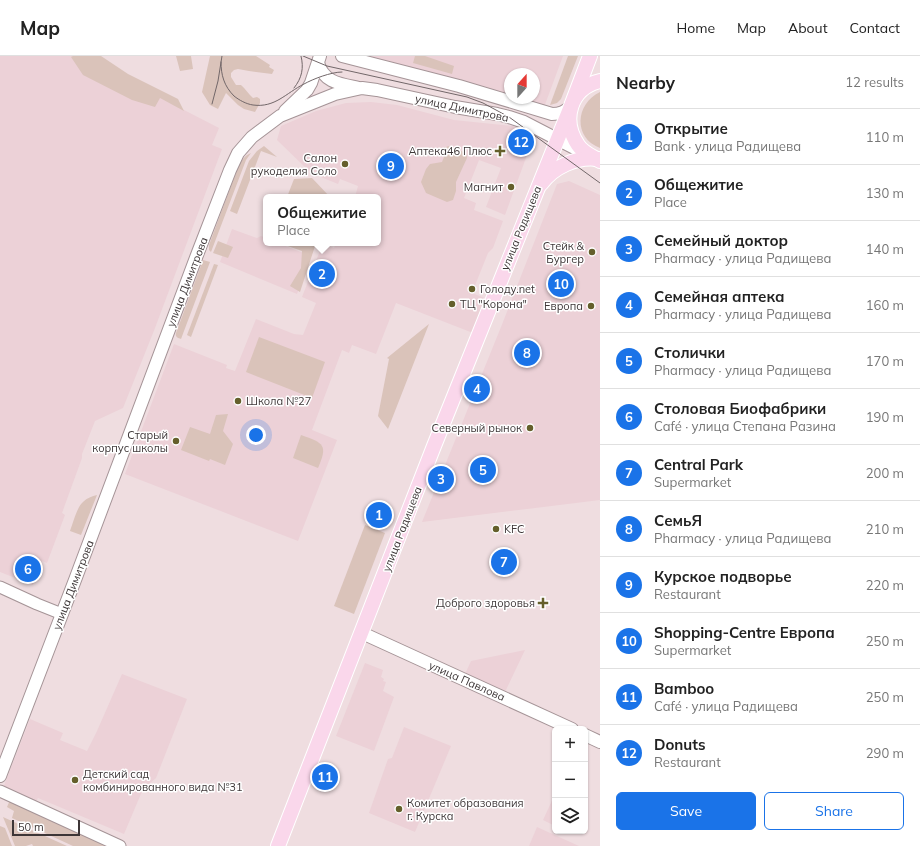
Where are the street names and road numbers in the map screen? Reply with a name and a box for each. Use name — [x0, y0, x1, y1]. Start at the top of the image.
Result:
street label: улица Димитрова — [414, 91, 510, 125]
street label: улица Радищева — [498, 184, 544, 272]
street label: улица Димитрова — [163, 235, 211, 329]
street label: улица Радищева — [379, 484, 425, 574]
street label: улица Димитрова — [49, 538, 97, 632]
street label: улица Павлова — [427, 658, 507, 704]

